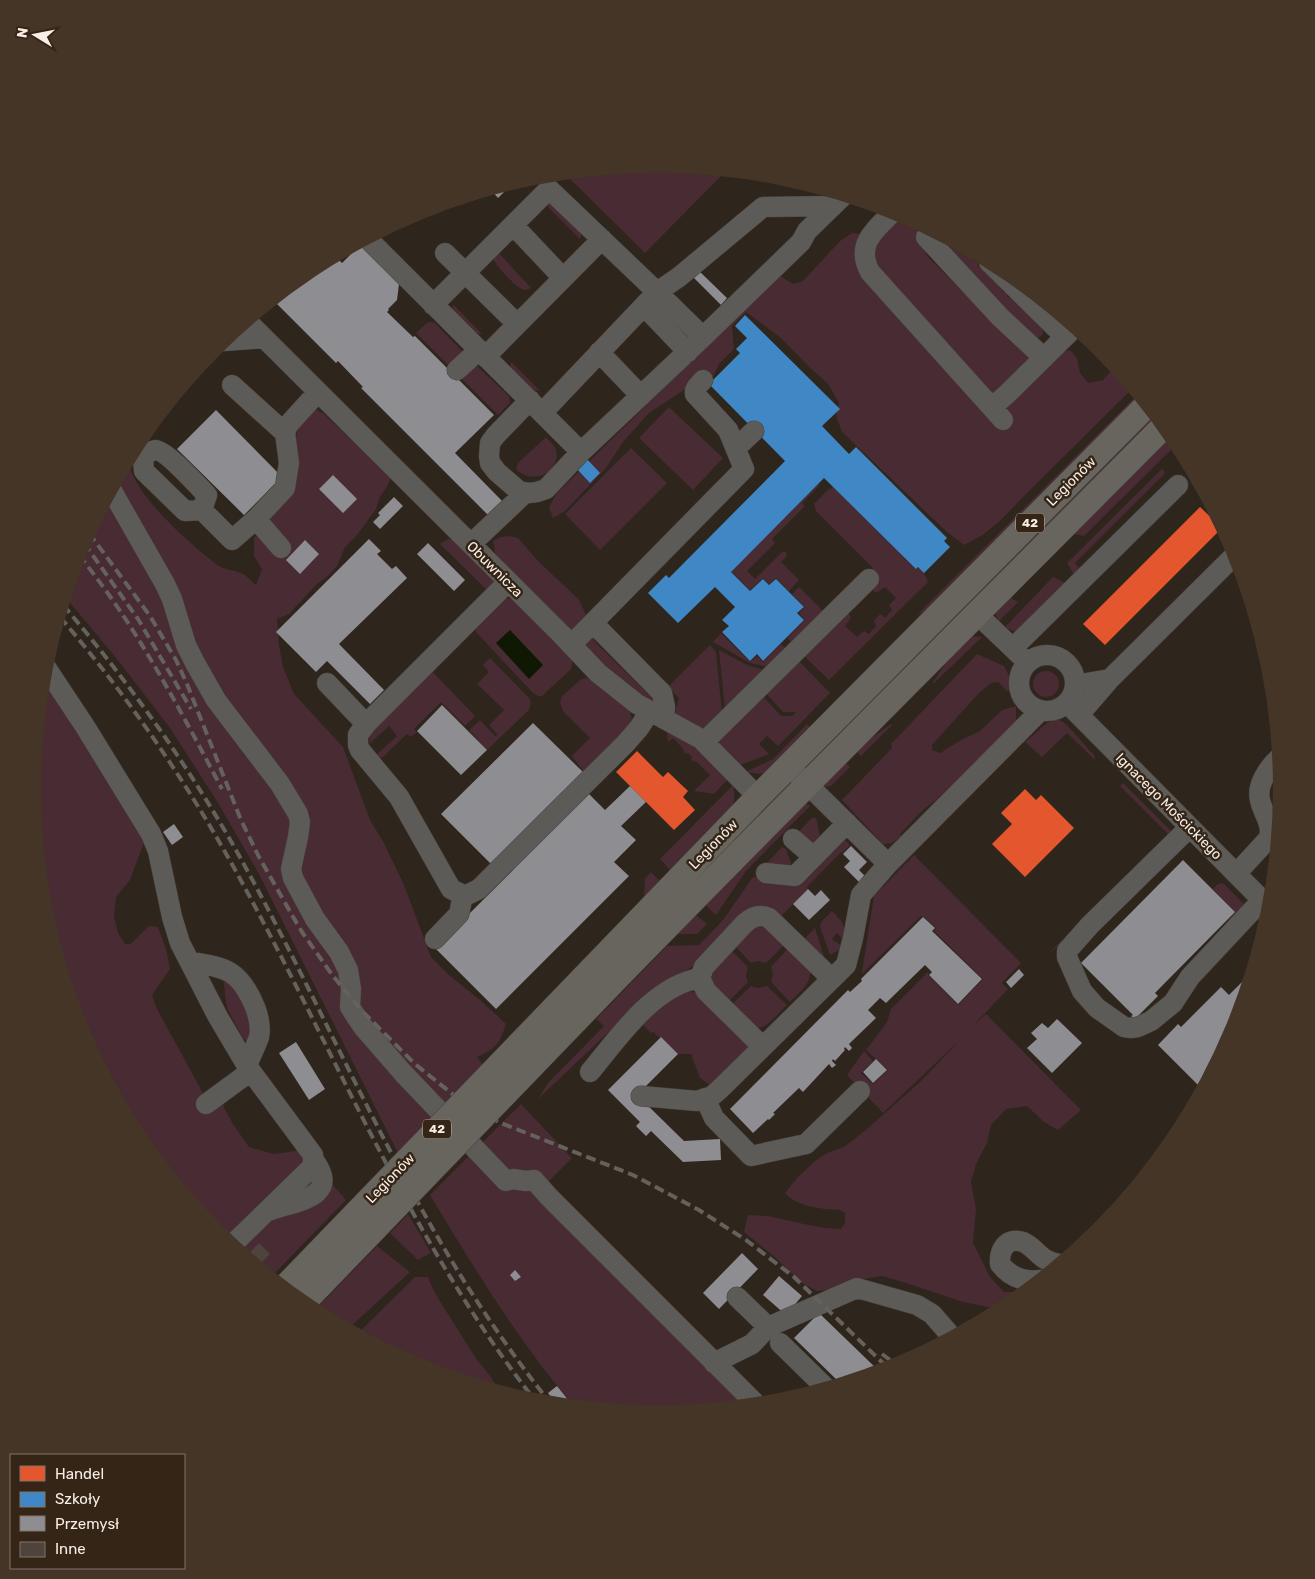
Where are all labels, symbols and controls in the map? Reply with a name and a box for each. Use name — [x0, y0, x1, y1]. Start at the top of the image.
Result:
north arrow — [10, 10, 60, 60]
text: N — [13, 26, 32, 39]
street label: Legionów — [1043, 453, 1100, 510]
road number: 42 — [1016, 514, 1044, 532]
street label: Obuwnicza — [463, 538, 526, 601]
street label: Ignacego Mościckiego — [1112, 750, 1225, 863]
street label: Legionów — [685, 816, 741, 873]
road number: 42 — [423, 1120, 451, 1138]
street label: Legionów — [362, 1150, 418, 1207]
legend — [10, 1454, 185, 1569]
text: Handel — [55, 1465, 104, 1483]
text: Szkoły — [55, 1490, 100, 1508]
text: Przemysł — [55, 1515, 119, 1533]
text: Inne — [55, 1540, 86, 1558]

